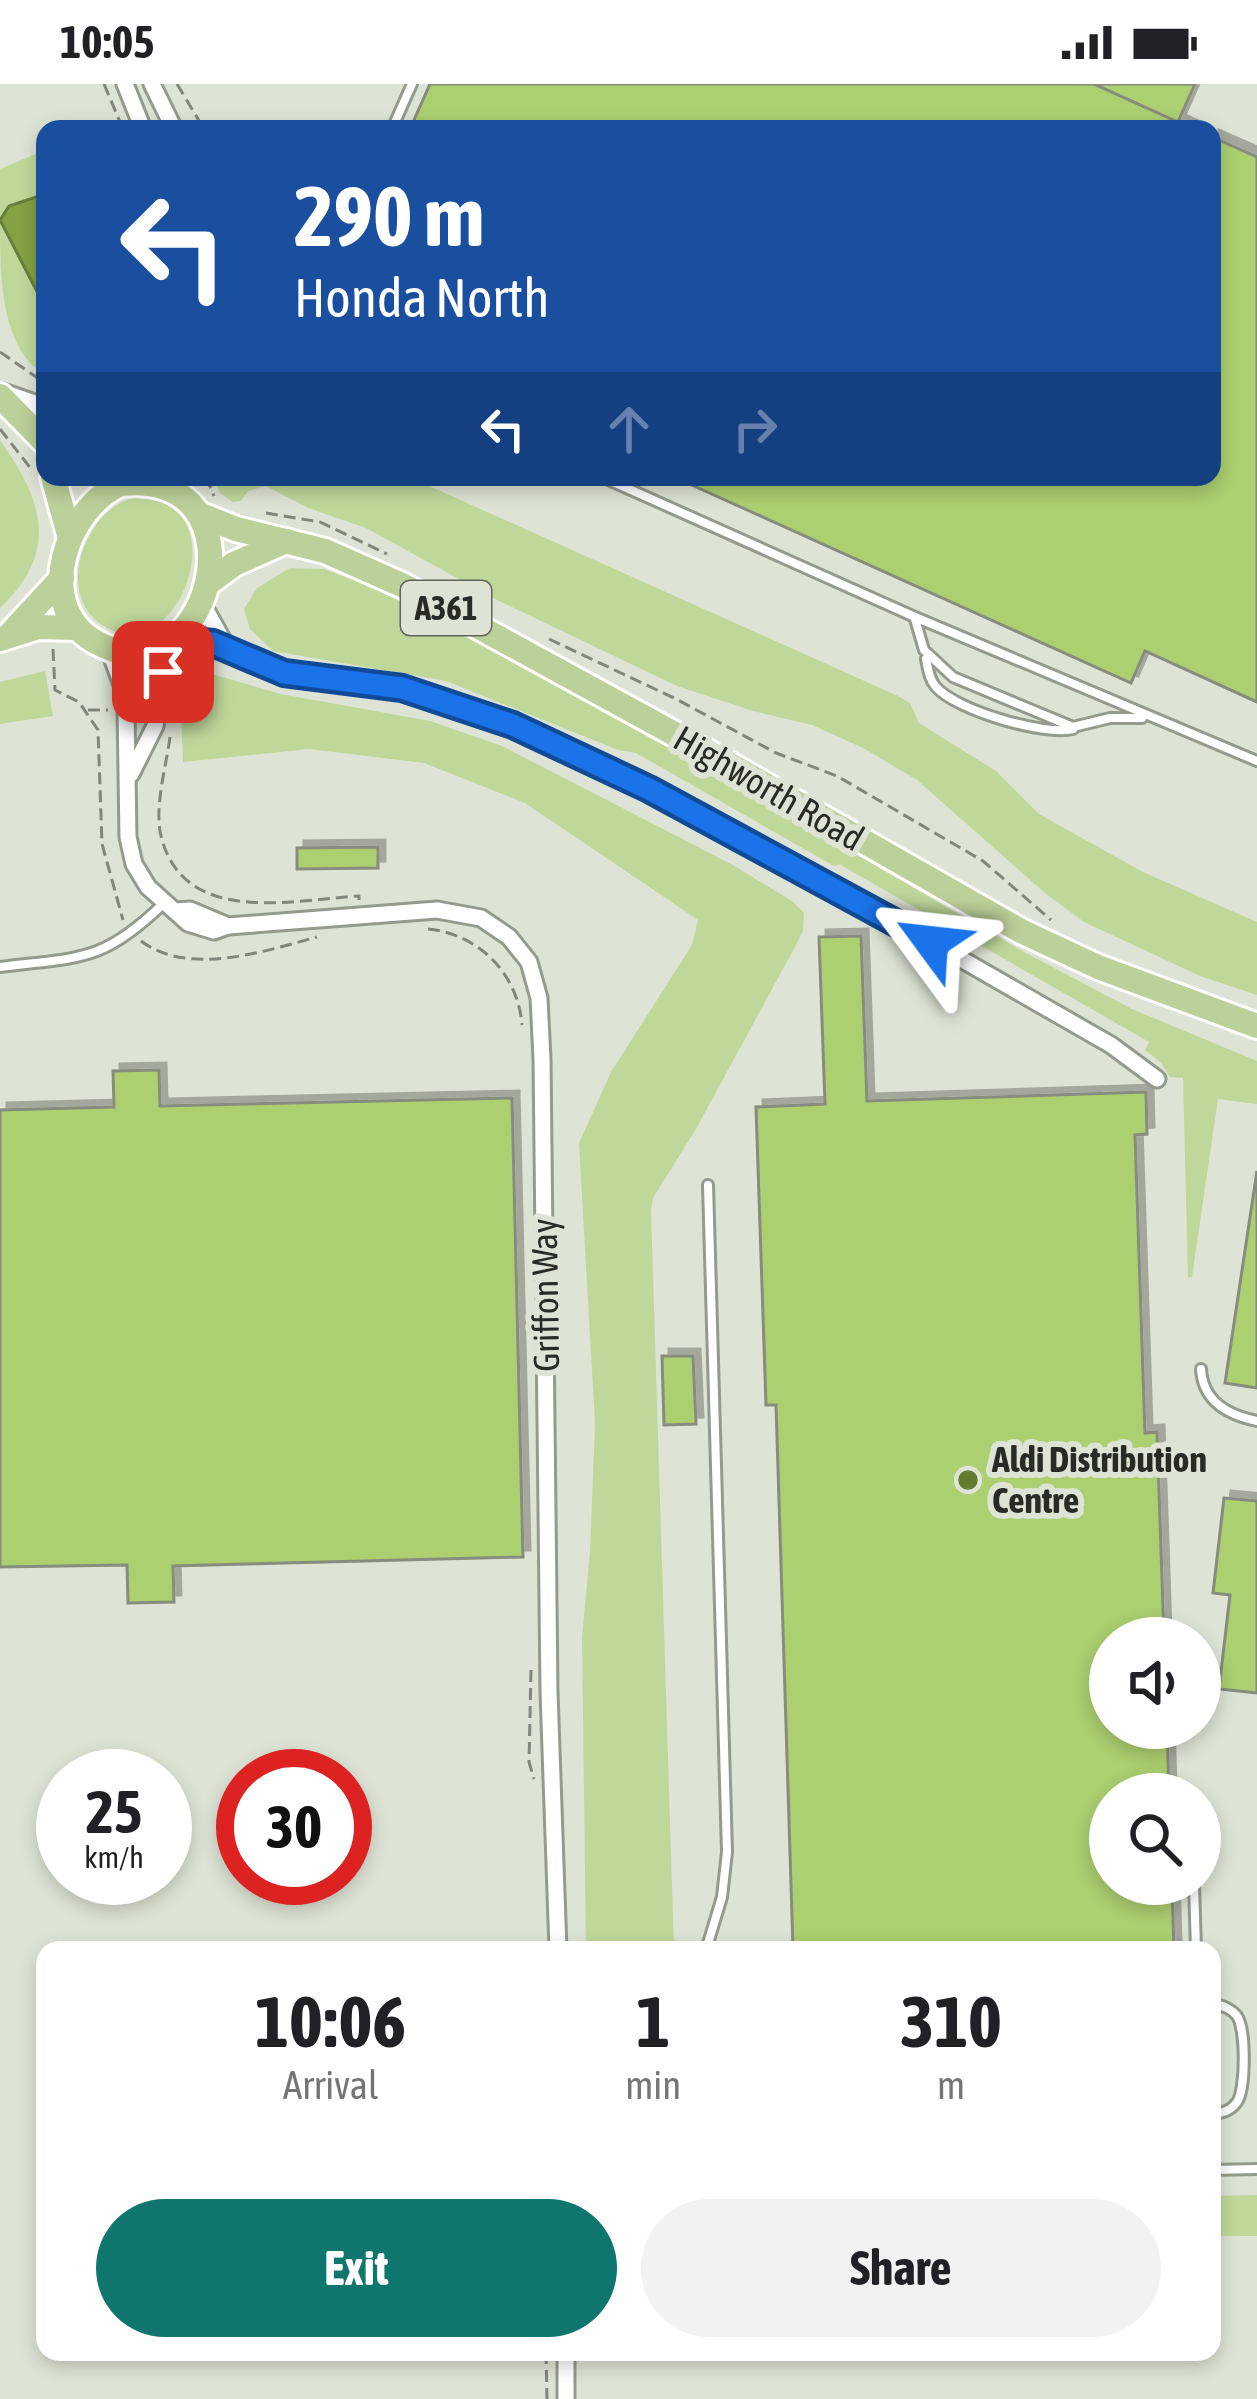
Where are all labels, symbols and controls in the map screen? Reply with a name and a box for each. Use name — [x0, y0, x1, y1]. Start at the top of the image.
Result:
text: 10:05 — [60, 16, 154, 68]
icon: left — [96, 168, 252, 324]
text: 290 m — [294, 168, 484, 264]
text: Honda North — [294, 267, 549, 328]
icon: left — [470, 396, 536, 462]
icon: ahead — [596, 396, 662, 462]
icon: right — [722, 396, 788, 462]
road number: A361 — [401, 581, 491, 635]
pin — [112, 621, 214, 723]
icon: arrive — [130, 639, 196, 705]
street label: Highworth Road — [667, 717, 871, 859]
position arrow — [868, 879, 994, 1005]
street label: Griffon Way — [523, 1218, 567, 1372]
place label: Aldi Distribution Centre — [991, 1438, 1207, 1521]
marker: Aldi Distribution Centre — [955, 1467, 981, 1493]
map controls — [1089, 1617, 1221, 1905]
button: sound — [1089, 1617, 1221, 1749]
speed limit sign: 30 — [216, 1749, 372, 1905]
button: search — [1089, 1773, 1221, 1905]
text: 25 — [86, 1777, 142, 1846]
text: km/h — [84, 1840, 144, 1874]
text: 10:06 — [255, 1980, 406, 2062]
text: 1 — [636, 1980, 670, 2062]
text: 310 — [900, 1980, 1002, 2062]
text: Arrival — [283, 2063, 378, 2107]
text: min — [625, 2063, 681, 2107]
text: m — [937, 2063, 965, 2107]
button: Exit — [96, 2199, 617, 2337]
button: Share — [641, 2199, 1161, 2337]

